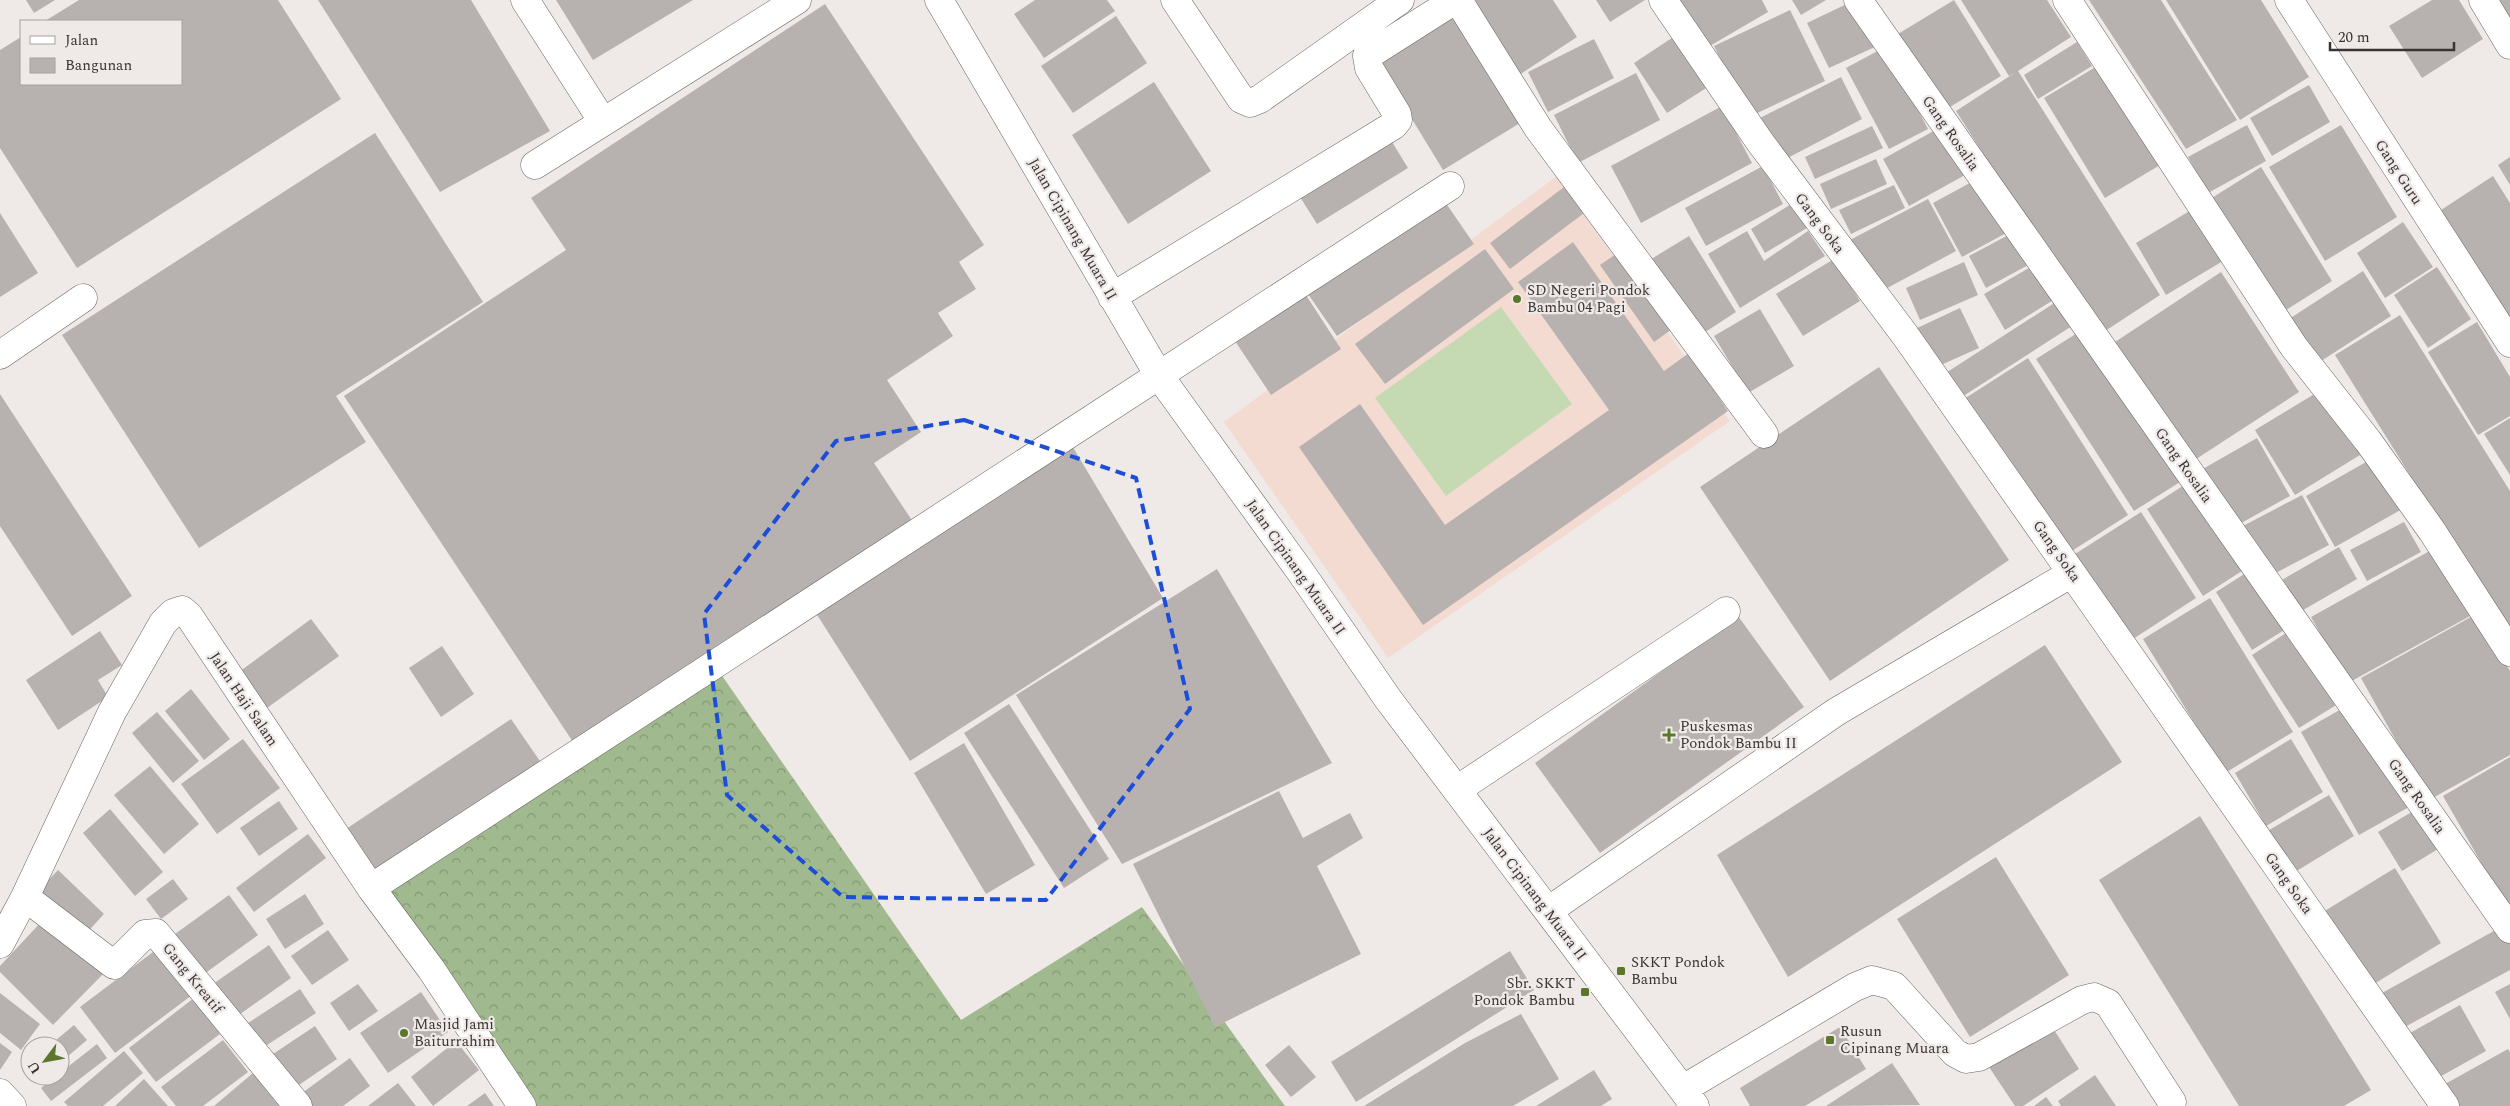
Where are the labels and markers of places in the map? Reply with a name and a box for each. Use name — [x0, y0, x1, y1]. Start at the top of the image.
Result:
place label: SD Negeri Pondok Bambu 04 Pagi — [1527, 279, 1650, 319]
marker: SD Negeri Pondok Bambu 04 Pagi — [1511, 293, 1523, 305]
place label: Puskesmas Pondok Bambu II — [1680, 715, 1797, 755]
marker: Puskesmas Pondok Bambu II — [1662, 728, 1676, 742]
place label: SKKT Pondok Bambu — [1631, 951, 1725, 991]
marker: SKKT Pondok Bambu — [1615, 965, 1627, 977]
place label: Sbr. SKKT Pondok Bambu — [1474, 972, 1575, 1012]
marker: Sbr. SKKT Pondok Bambu — [1579, 986, 1591, 998]
place label: Masjid Jami Baiturrahim — [414, 1013, 495, 1053]
place label: Rusun Cipinang Muara — [1840, 1020, 1950, 1060]
marker: Masjid Jami Baiturrahim — [398, 1027, 410, 1039]
marker: Rusun Cipinang Muara — [1824, 1034, 1836, 1046]

